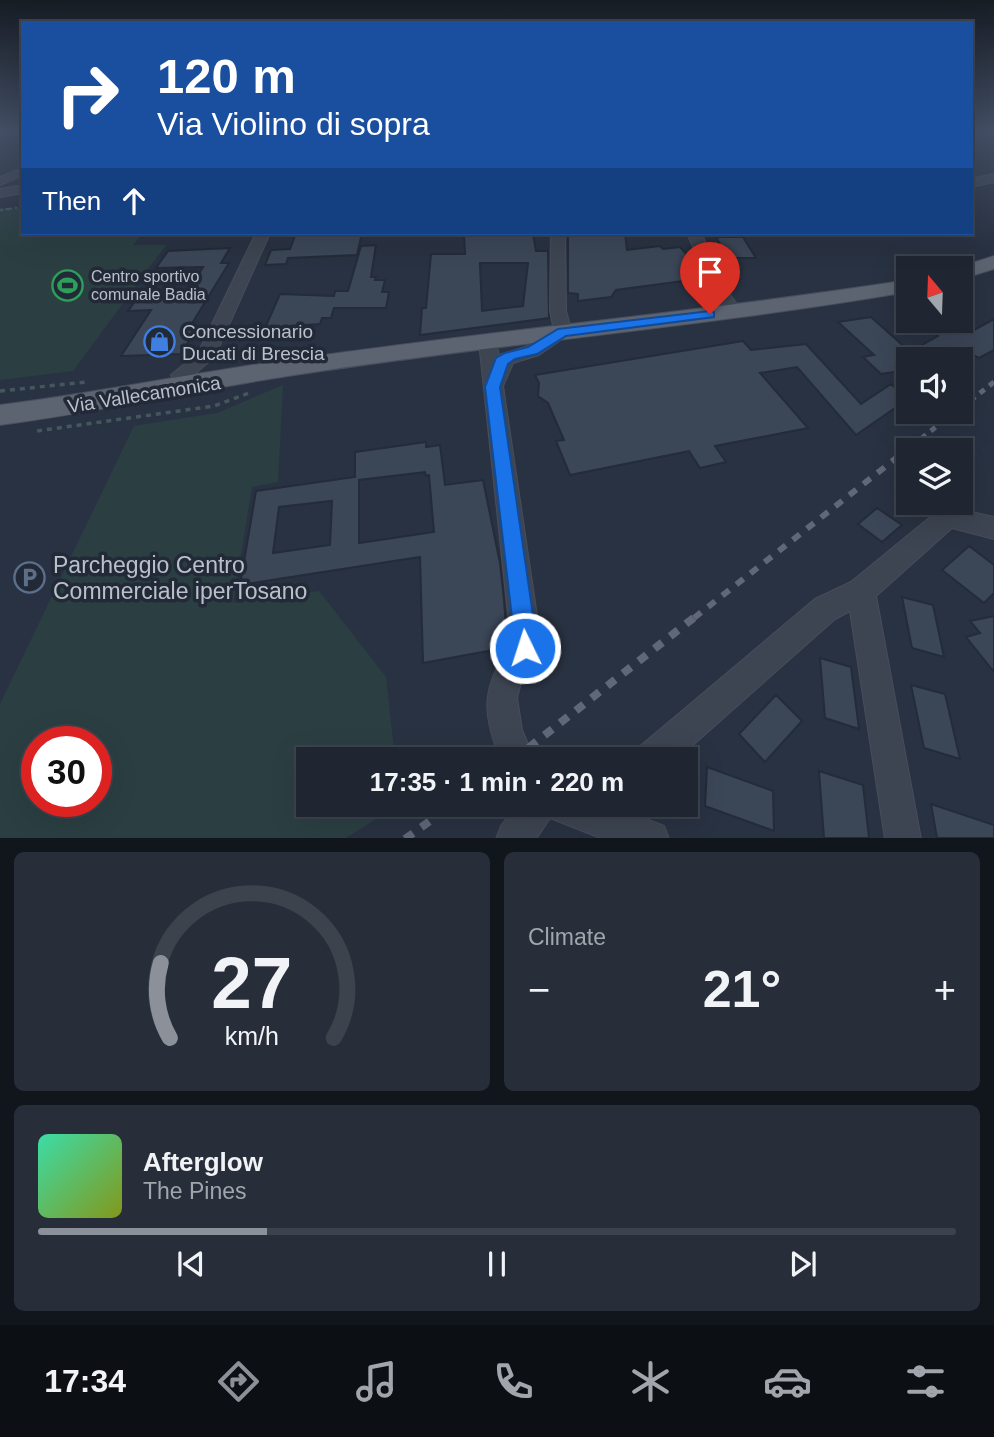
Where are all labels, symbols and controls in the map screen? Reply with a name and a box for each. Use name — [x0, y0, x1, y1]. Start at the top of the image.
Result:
icon: right — [42, 49, 133, 140]
text: 120 m — [157, 49, 296, 103]
text: Via Violino di sopra — [157, 106, 430, 142]
icon: ahead — [115, 182, 153, 220]
text: Then — [42, 186, 101, 216]
pin — [680, 242, 740, 314]
icon: arrive — [691, 253, 729, 291]
north arrow — [896, 256, 973, 332]
map controls — [896, 256, 973, 515]
sports icon: Centro sportivo comunale Badia — [51, 268, 85, 302]
place label: Centro sportivo comunale Badia — [91, 268, 206, 303]
place label: Concessionario Ducati di Brescia — [182, 321, 325, 364]
shop icon: Concessionario Ducati di Brescia — [142, 325, 176, 359]
button: sound — [896, 347, 973, 424]
street label: Via Vallecamonica — [66, 372, 222, 417]
button: layers — [896, 438, 973, 515]
place label: Parcheggio Centro Commerciale iperTosano — [53, 552, 307, 604]
parking icon: Parcheggio Centro Commerciale iperTosano — [13, 561, 47, 595]
position arrow — [488, 611, 562, 685]
speed limit sign: 30 — [21, 726, 112, 817]
text: 17:35 · 1 min · 220 m — [370, 767, 624, 797]
text: Climate — [528, 924, 606, 950]
text: 27 — [212, 942, 292, 1023]
text: 21° — [703, 960, 781, 1018]
text: − — [528, 969, 550, 1011]
text: + — [934, 969, 956, 1011]
text: km/h — [225, 1021, 279, 1049]
text: Afterglow — [143, 1147, 263, 1177]
text: The Pines — [143, 1178, 247, 1204]
icon: previous — [172, 1245, 210, 1283]
icon: pause — [478, 1245, 516, 1283]
icon: next — [784, 1245, 822, 1283]
icon: directions — [214, 1357, 263, 1406]
icon: music — [352, 1357, 401, 1406]
icon: phone — [489, 1357, 538, 1406]
icon: climate — [626, 1357, 675, 1406]
icon: car — [763, 1357, 812, 1406]
icon: filters — [901, 1357, 950, 1406]
text: 17:34 — [44, 1363, 126, 1399]

